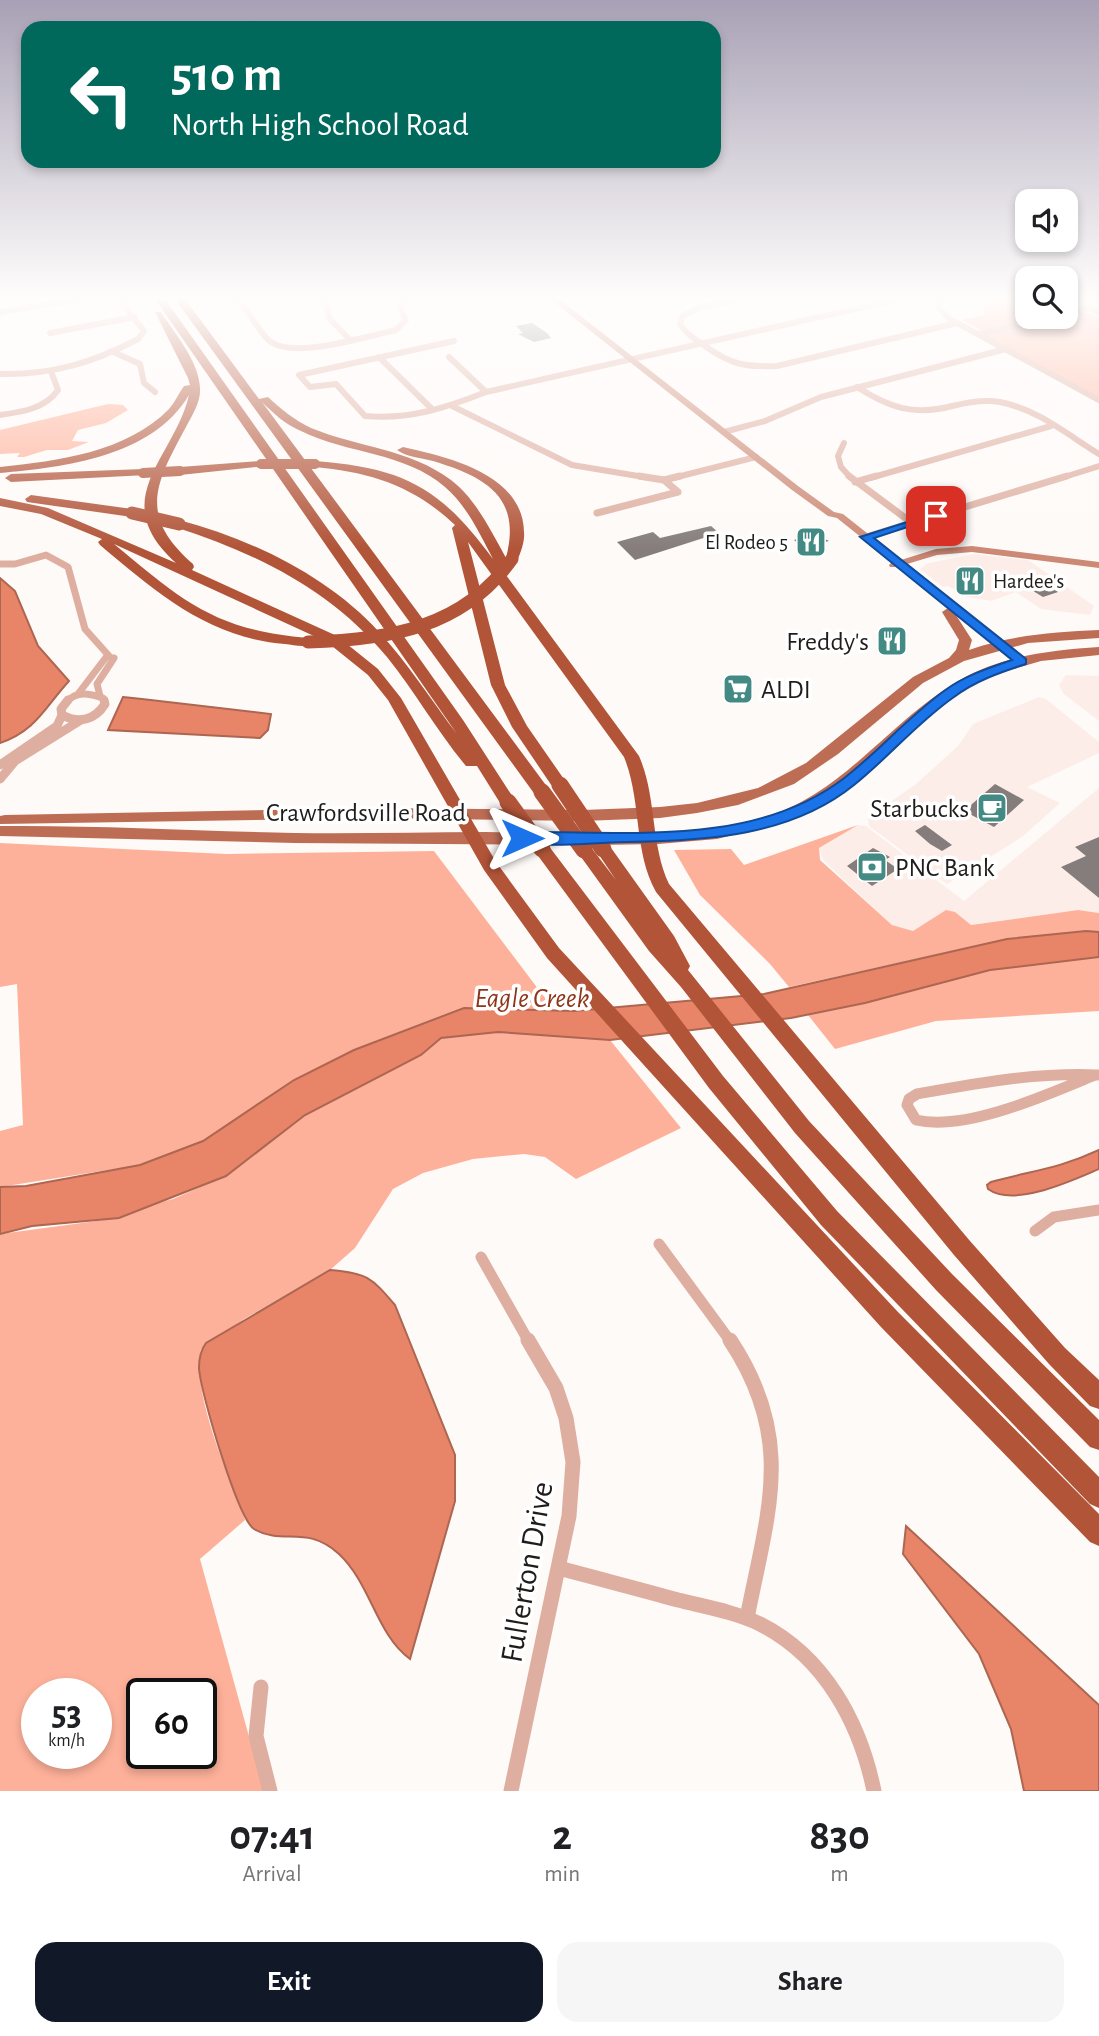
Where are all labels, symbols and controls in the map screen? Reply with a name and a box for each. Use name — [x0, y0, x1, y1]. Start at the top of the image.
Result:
icon: left — [56, 49, 147, 140]
text: 510 m — [171, 51, 282, 100]
text: North High School Road — [171, 109, 469, 141]
map controls — [1015, 189, 1078, 329]
button: sound — [1015, 189, 1078, 252]
button: search — [1015, 266, 1078, 329]
pin — [906, 486, 966, 546]
icon: arrive — [917, 497, 955, 535]
restaurant icon: El Rodeo 5 — [794, 525, 828, 559]
place label: El Rodeo 5 — [705, 532, 788, 553]
restaurant icon: Hardee's — [953, 564, 987, 598]
place label: Hardee's — [993, 571, 1064, 592]
restaurant icon: Freddy's — [875, 624, 909, 658]
place label: Freddy's — [786, 629, 869, 655]
supermarket icon: ALDI — [721, 672, 755, 706]
place label: ALDI — [761, 677, 811, 703]
cafe icon: Starbucks — [975, 791, 1009, 825]
place label: Starbucks — [870, 796, 969, 822]
street label: Crawfordsville Road — [266, 800, 466, 826]
position arrow — [485, 801, 559, 875]
bank icon: PNC Bank — [855, 850, 889, 884]
place label: PNC Bank — [895, 855, 995, 881]
water label: Eagle Creek — [474, 985, 590, 1013]
street label: Fullerton Drive — [495, 1479, 559, 1665]
speed limit sign: 60 — [126, 1678, 217, 1769]
text: 53 — [51, 1697, 82, 1732]
text: km/h — [48, 1732, 85, 1750]
text: 07:41 — [229, 1815, 315, 1857]
text: 2 — [552, 1815, 572, 1857]
text: 830 — [809, 1815, 870, 1857]
text: Arrival — [243, 1863, 302, 1886]
text: min — [544, 1863, 580, 1886]
text: m — [830, 1863, 849, 1886]
button: Exit — [35, 1942, 543, 2022]
button: Share — [557, 1942, 1064, 2022]

